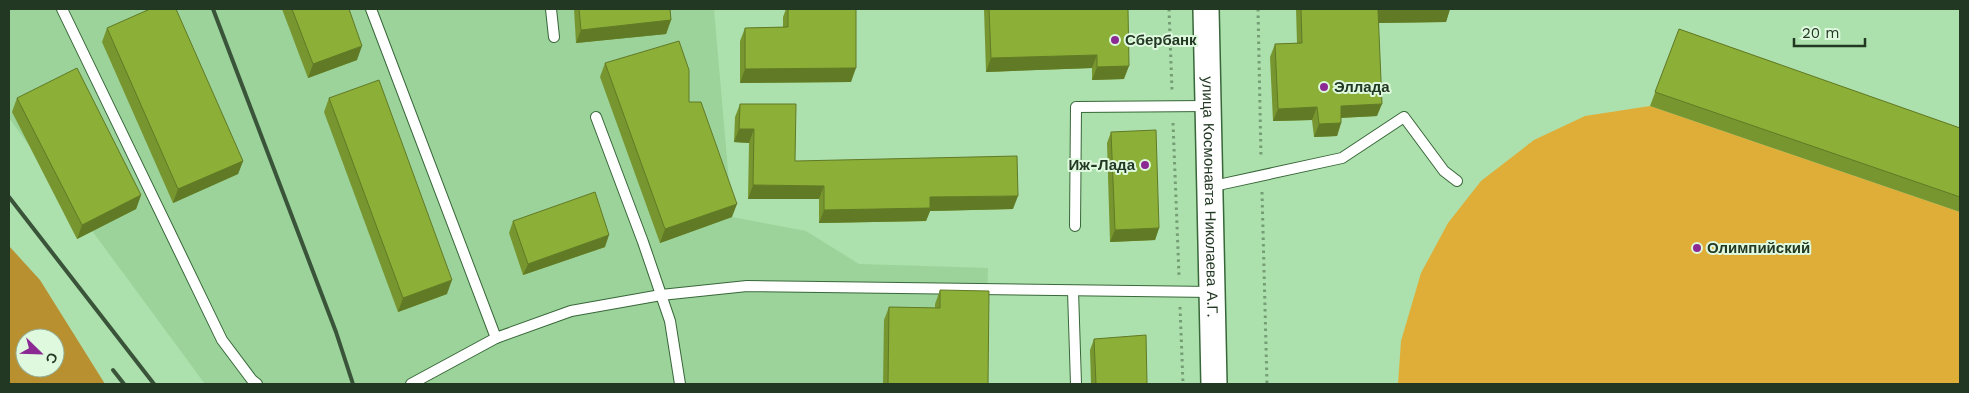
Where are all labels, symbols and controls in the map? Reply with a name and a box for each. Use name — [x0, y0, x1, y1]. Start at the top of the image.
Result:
scale bar — [1794, 15, 1865, 47]
text: 20 m — [1802, 24, 1840, 42]
place label: Сбербанк — [1125, 31, 1197, 49]
marker: Сбербанк — [1109, 34, 1121, 46]
street label: улица Космонавта Николаева А.Г. — [1198, 76, 1222, 318]
place label: Эллада — [1334, 78, 1390, 96]
marker: Эллада — [1318, 81, 1330, 93]
place label: Иж-Лада — [1069, 156, 1136, 174]
marker: Иж-Лада — [1139, 159, 1151, 171]
place label: Олимпийский — [1707, 239, 1810, 257]
marker: Олимпийский — [1691, 242, 1703, 254]
north arrow — [15, 328, 65, 378]
text: С — [43, 350, 61, 366]

